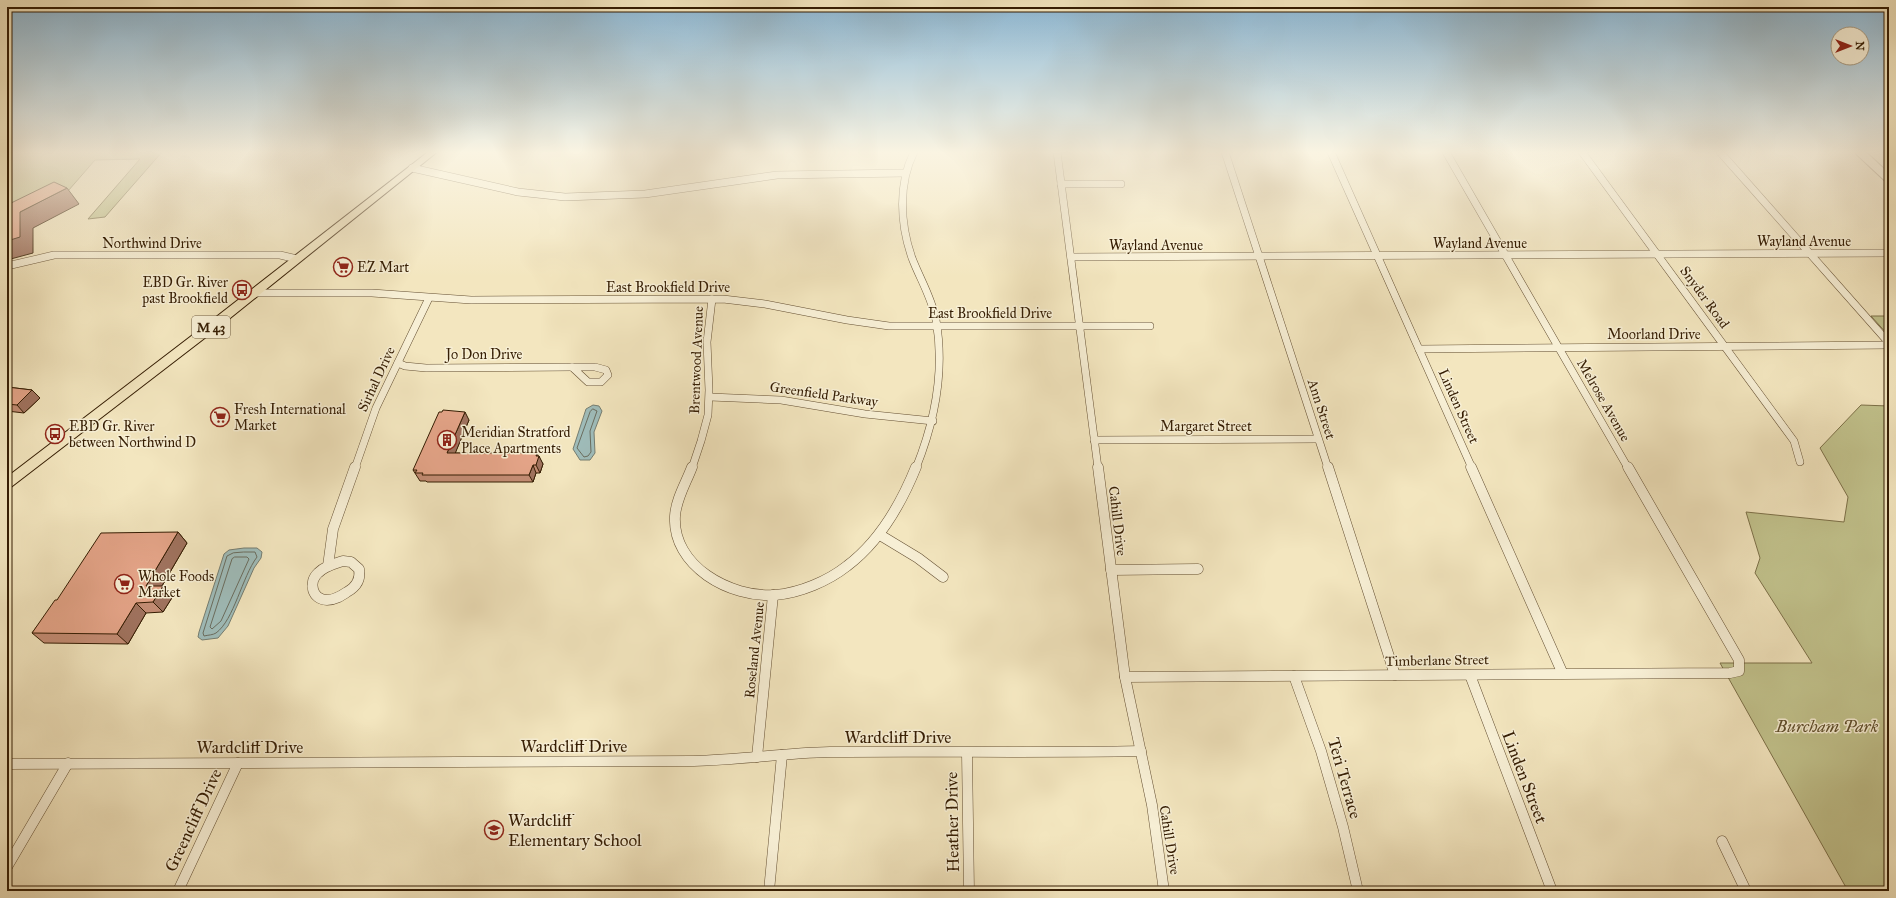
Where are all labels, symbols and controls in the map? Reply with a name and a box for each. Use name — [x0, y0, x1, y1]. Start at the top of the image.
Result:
north arrow — [1830, 26, 1870, 66]
text: N — [1853, 41, 1866, 51]
street label: Wayland Avenue — [1757, 233, 1851, 250]
street label: Northwind Drive — [102, 235, 202, 252]
street label: Wayland Avenue — [1433, 235, 1527, 252]
street label: Wayland Avenue — [1109, 237, 1203, 254]
supermarket icon: EZ Mart — [332, 256, 354, 278]
place label: EZ Mart — [357, 259, 409, 276]
street label: Snyder Road — [1676, 263, 1733, 332]
place label: EBD Gr. River past Brookfield — [141, 274, 229, 307]
bus stop icon: EBD Gr. River past Brookfield — [231, 279, 253, 301]
street label: East Brookfield Drive — [606, 279, 730, 296]
street label: East Brookfield Drive — [928, 305, 1052, 322]
street label: Brentwood Avenue — [686, 306, 707, 414]
road number: M 43 — [192, 316, 230, 338]
street label: Moorland Drive — [1607, 326, 1701, 343]
street label: Sirhal Drive — [354, 344, 399, 414]
street label: Jo Don Drive — [444, 346, 523, 364]
street label: Melrose Avenue — [1573, 356, 1634, 445]
street label: Linden Street — [1435, 366, 1483, 446]
street label: Ann Street — [1303, 376, 1339, 441]
street label: Greenfield Parkway — [769, 378, 880, 411]
place label: Fresh International Market — [234, 401, 346, 434]
supermarket icon: Fresh International Market — [209, 406, 231, 428]
place label: EBD Gr. River between Northwind D — [69, 418, 196, 451]
street label: Margaret Street — [1160, 418, 1252, 435]
bus stop icon: EBD Gr. River between Northwind D — [44, 423, 66, 445]
place label: Meridian Stratford Place Apartments — [461, 424, 571, 457]
building icon: Meridian Stratford Place Apartments — [436, 429, 458, 451]
street label: Cahill Drive — [1105, 485, 1130, 557]
place label: Whole Foods Market — [138, 568, 214, 601]
supermarket icon: Whole Foods Market — [113, 573, 135, 595]
street label: Roseland Avenue — [741, 601, 768, 699]
street label: Timberlane Street — [1385, 651, 1489, 670]
park label: Burcham Park — [1775, 716, 1879, 737]
street label: Wardcliff Drive — [845, 727, 951, 748]
street label: Linden Street — [1497, 728, 1552, 826]
street label: Teri Terrace — [1323, 735, 1366, 821]
street label: Wardcliff Drive — [521, 736, 627, 757]
street label: Wardcliff Drive — [197, 737, 303, 758]
street label: Greencliff Drive — [160, 765, 227, 875]
street label: Heather Drive — [941, 772, 964, 872]
street label: Cahill Drive — [1156, 804, 1183, 876]
place label: Wardcliff Elementary School — [508, 810, 642, 851]
school or university icon: Wardcliff Elementary School — [483, 819, 505, 841]

